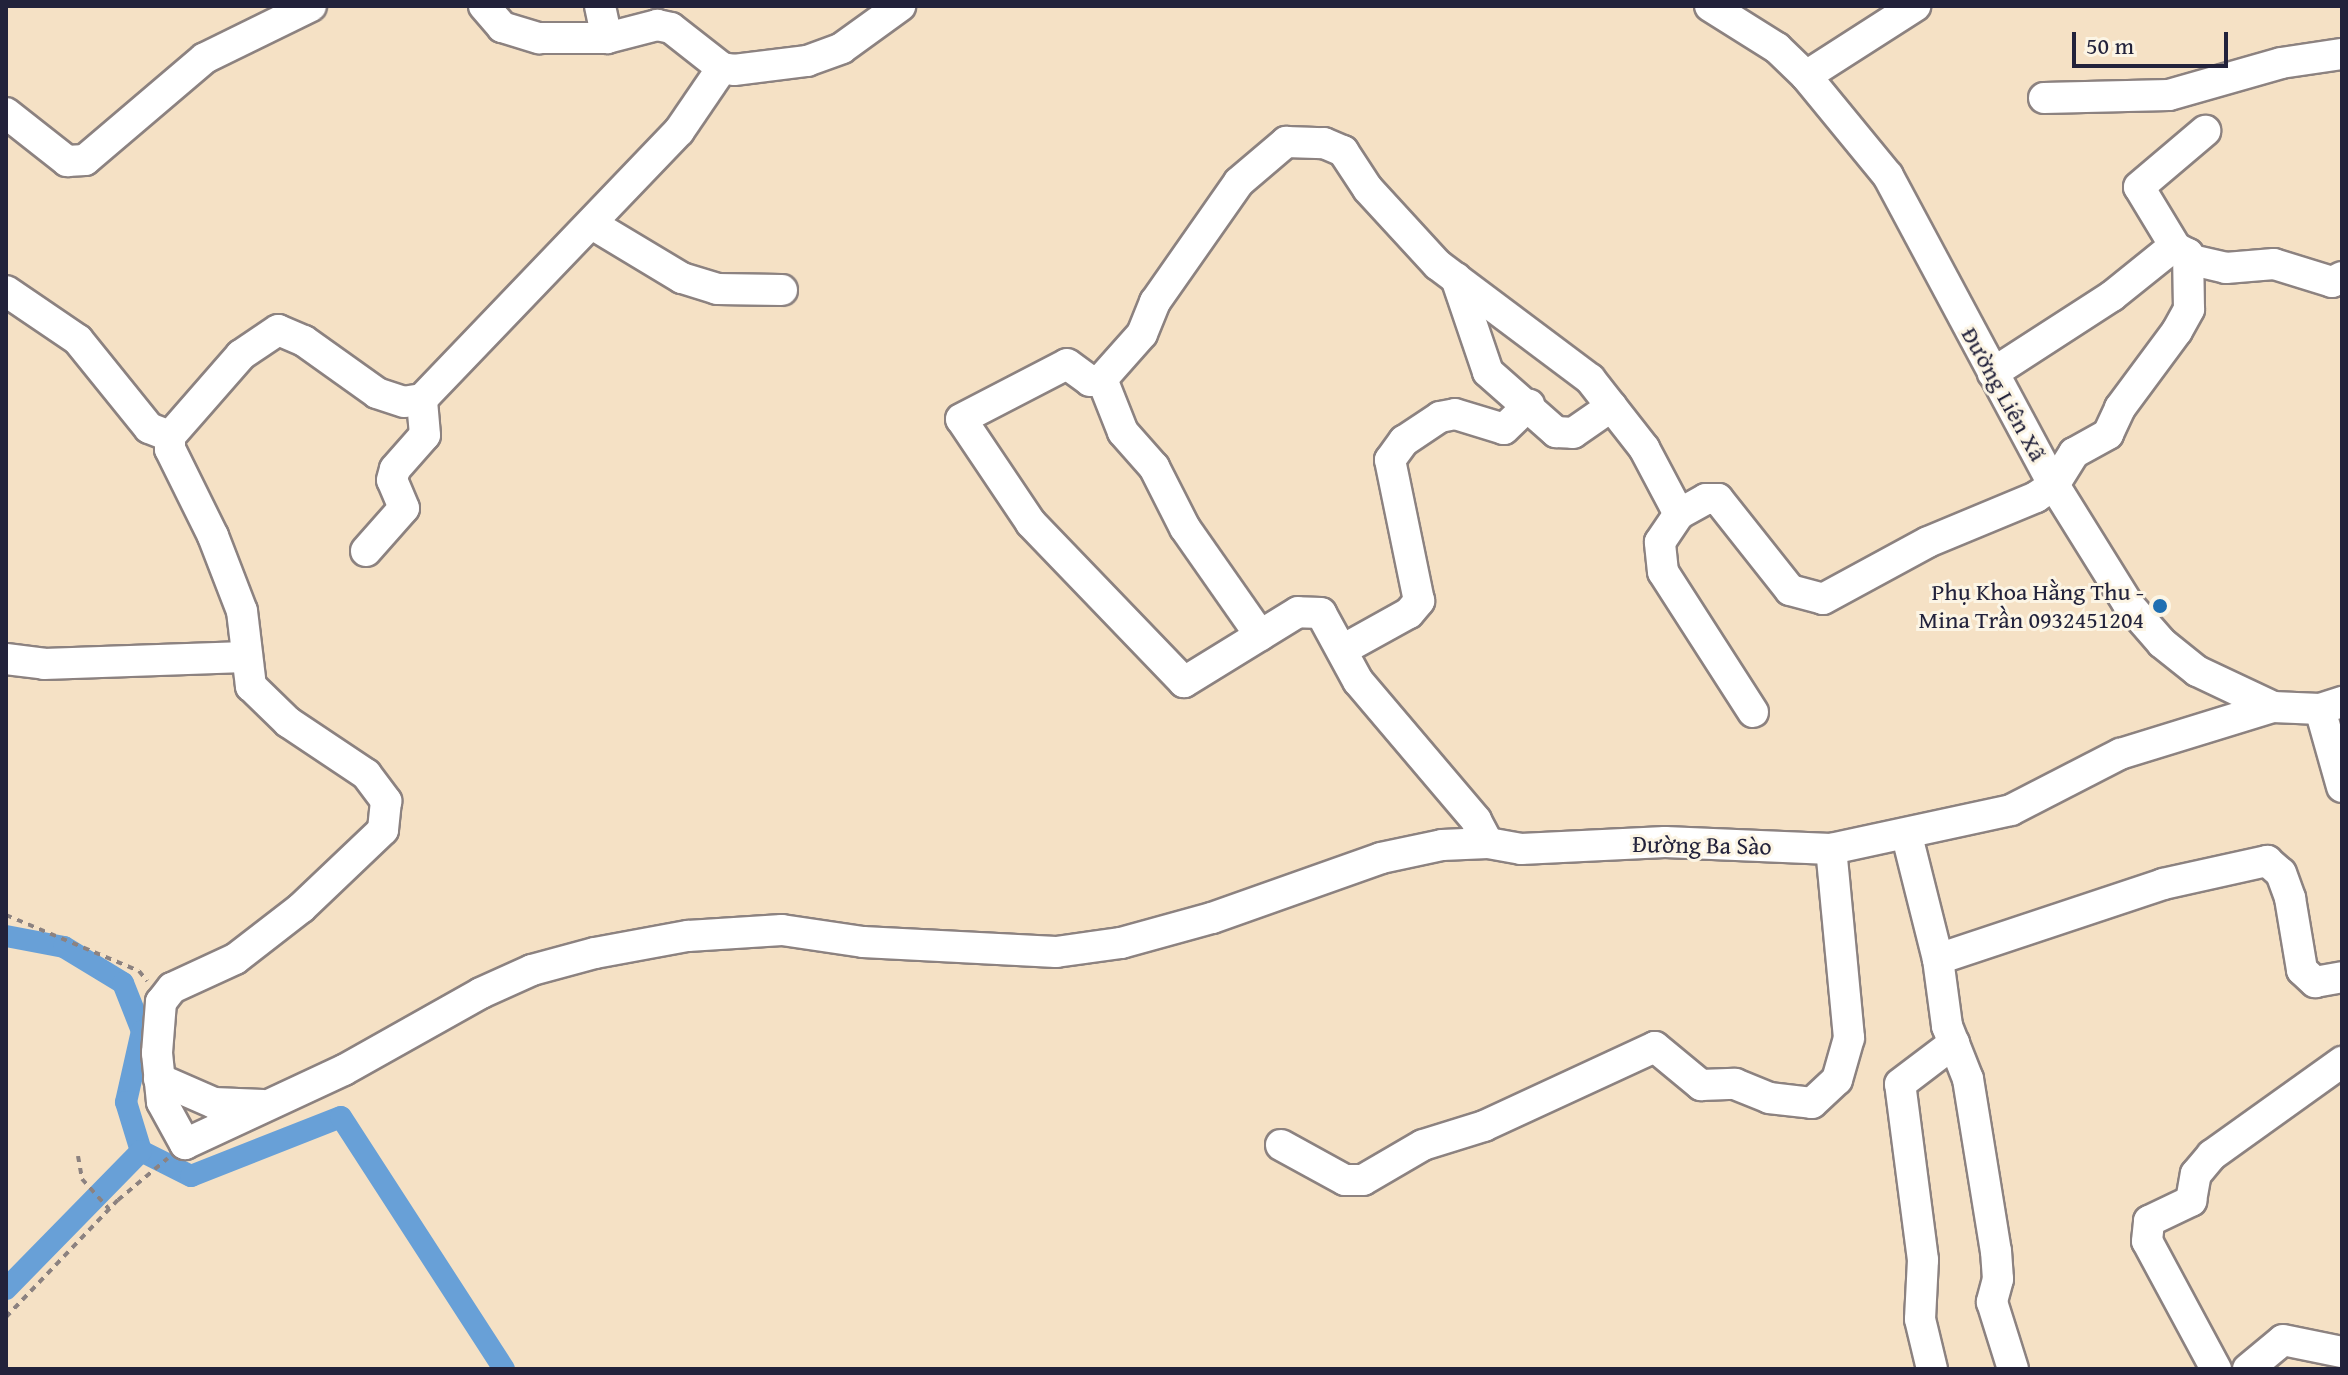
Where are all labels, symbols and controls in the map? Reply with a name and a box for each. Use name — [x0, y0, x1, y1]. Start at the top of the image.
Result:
scale bar — [2076, 16, 2232, 66]
text: 50 m — [2086, 28, 2134, 63]
street label: Đường Liên Xã — [1955, 322, 2053, 466]
place label: Phụ Khoa Hằng Thu - Mina Trần 0932451204 — [1918, 578, 2144, 634]
marker: Phụ Khoa Hằng Thu - Mina Trần 0932451204 — [2151, 597, 2169, 615]
street label: Đường Ba Sào — [1632, 829, 1772, 861]

